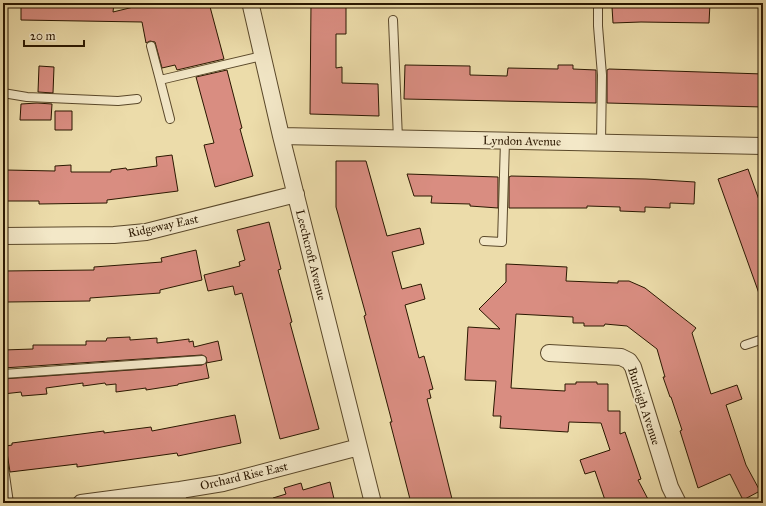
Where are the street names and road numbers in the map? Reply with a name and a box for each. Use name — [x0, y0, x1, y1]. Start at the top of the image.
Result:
street label: Lyndon Avenue — [483, 133, 561, 149]
street label: Leechcroft Avenue — [293, 208, 329, 302]
street label: Ridgeway East — [127, 212, 200, 241]
street label: Burleigh Avenue — [624, 365, 663, 447]
street label: Orchard Rise East — [199, 459, 290, 493]

